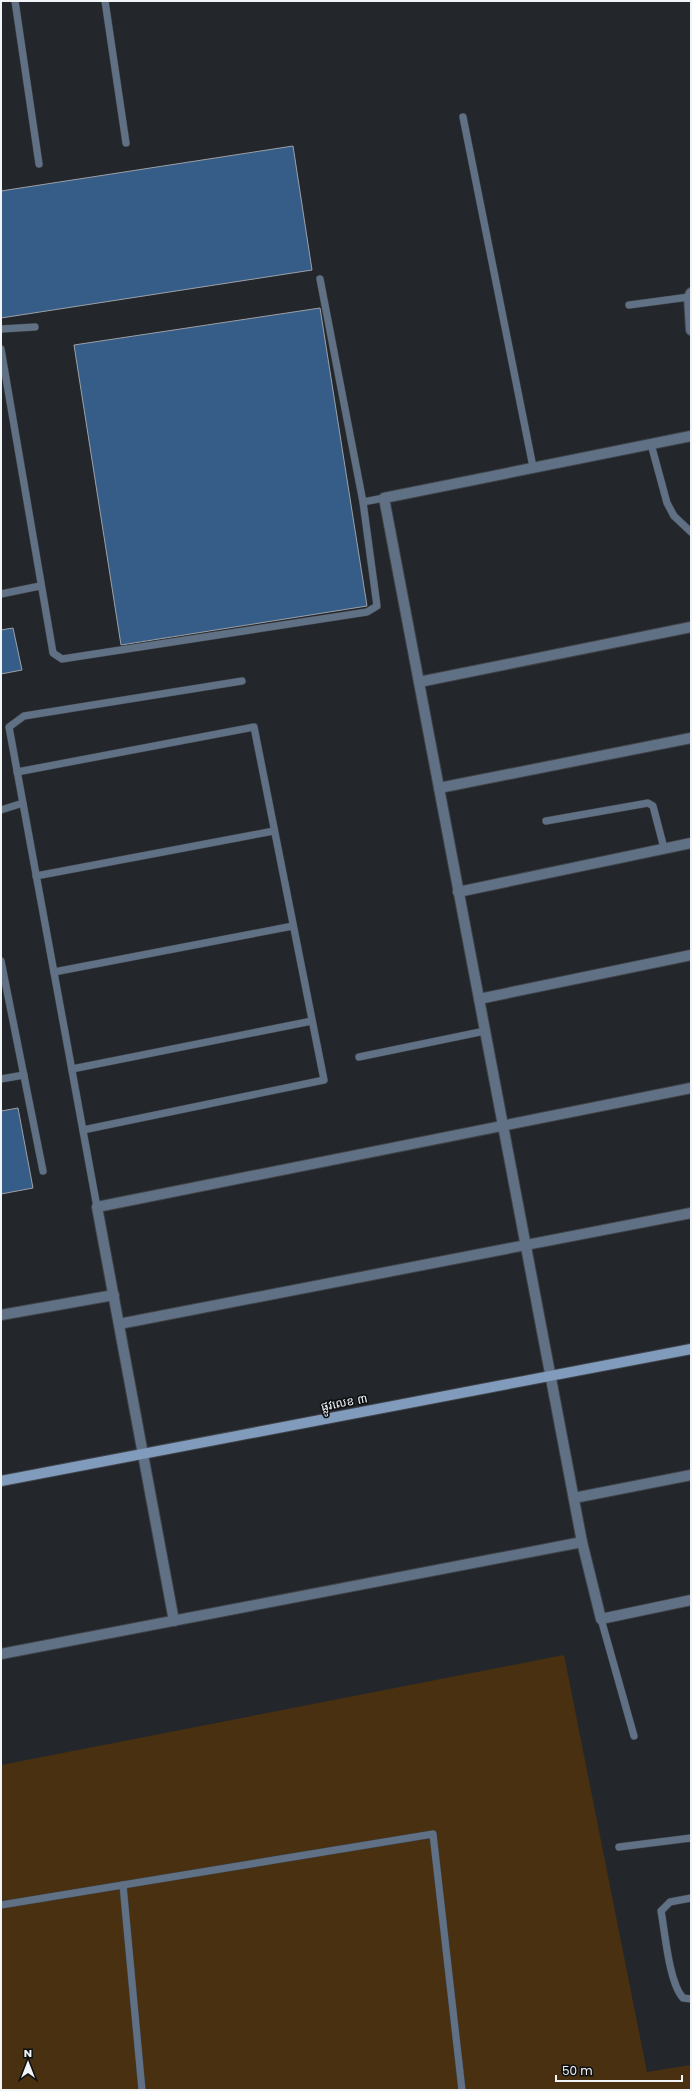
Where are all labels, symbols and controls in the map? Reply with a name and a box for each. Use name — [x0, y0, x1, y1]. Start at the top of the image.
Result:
street label: ផ្លូវលេខ ៣ — [319, 1389, 369, 1417]
north arrow — [8, 2043, 48, 2083]
text: N — [24, 2045, 32, 2061]
scale bar — [556, 2057, 682, 2083]
text: 50 m — [562, 2062, 593, 2079]

